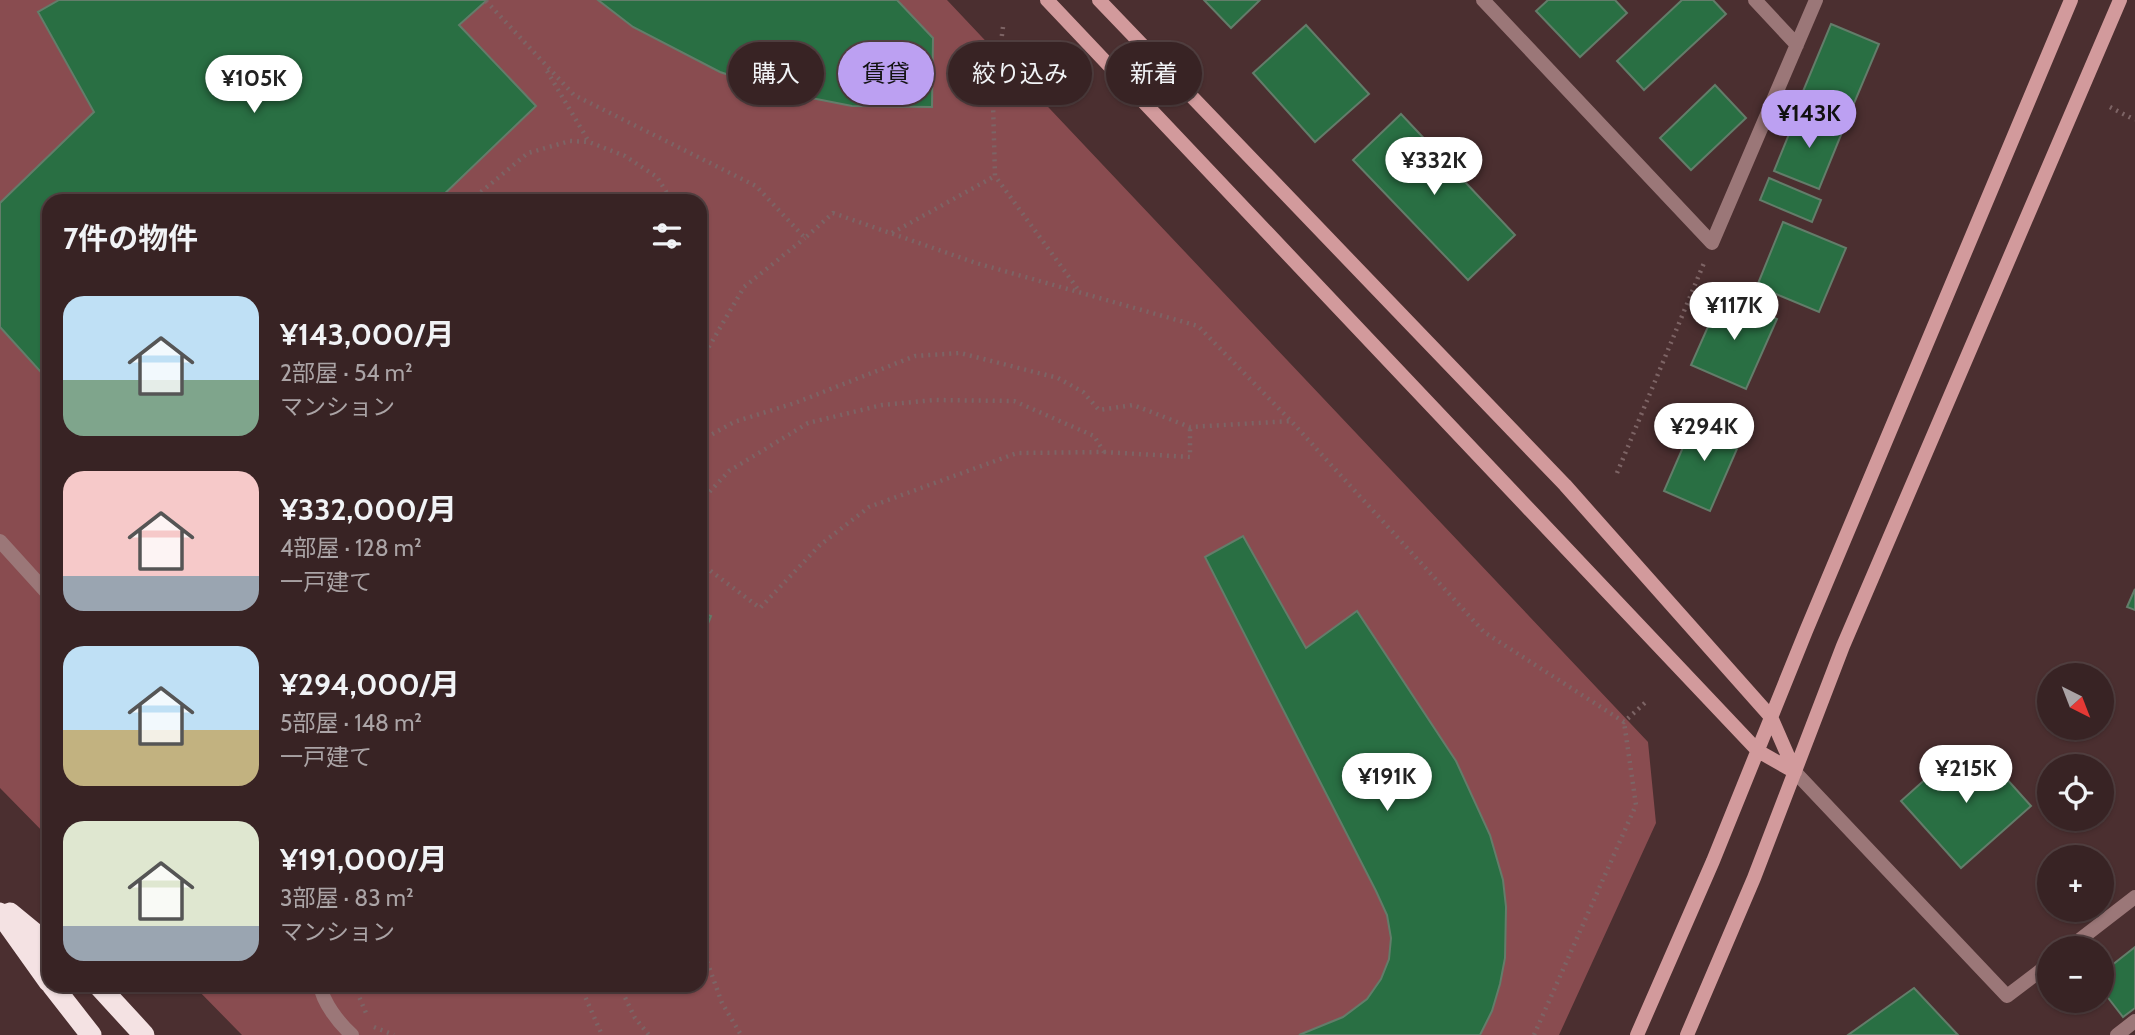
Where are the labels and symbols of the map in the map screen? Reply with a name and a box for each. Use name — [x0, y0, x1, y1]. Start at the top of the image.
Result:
pin: ¥105K — [205, 55, 303, 115]
pin: ¥143K — [1760, 90, 1858, 150]
pin: ¥332K — [1385, 138, 1483, 197]
pin: ¥117K — [1685, 282, 1783, 342]
pin: ¥294K — [1655, 404, 1753, 463]
north arrow — [2037, 663, 2114, 740]
pin: ¥215K — [1917, 746, 2015, 805]
pin: ¥191K — [1338, 754, 1436, 813]

